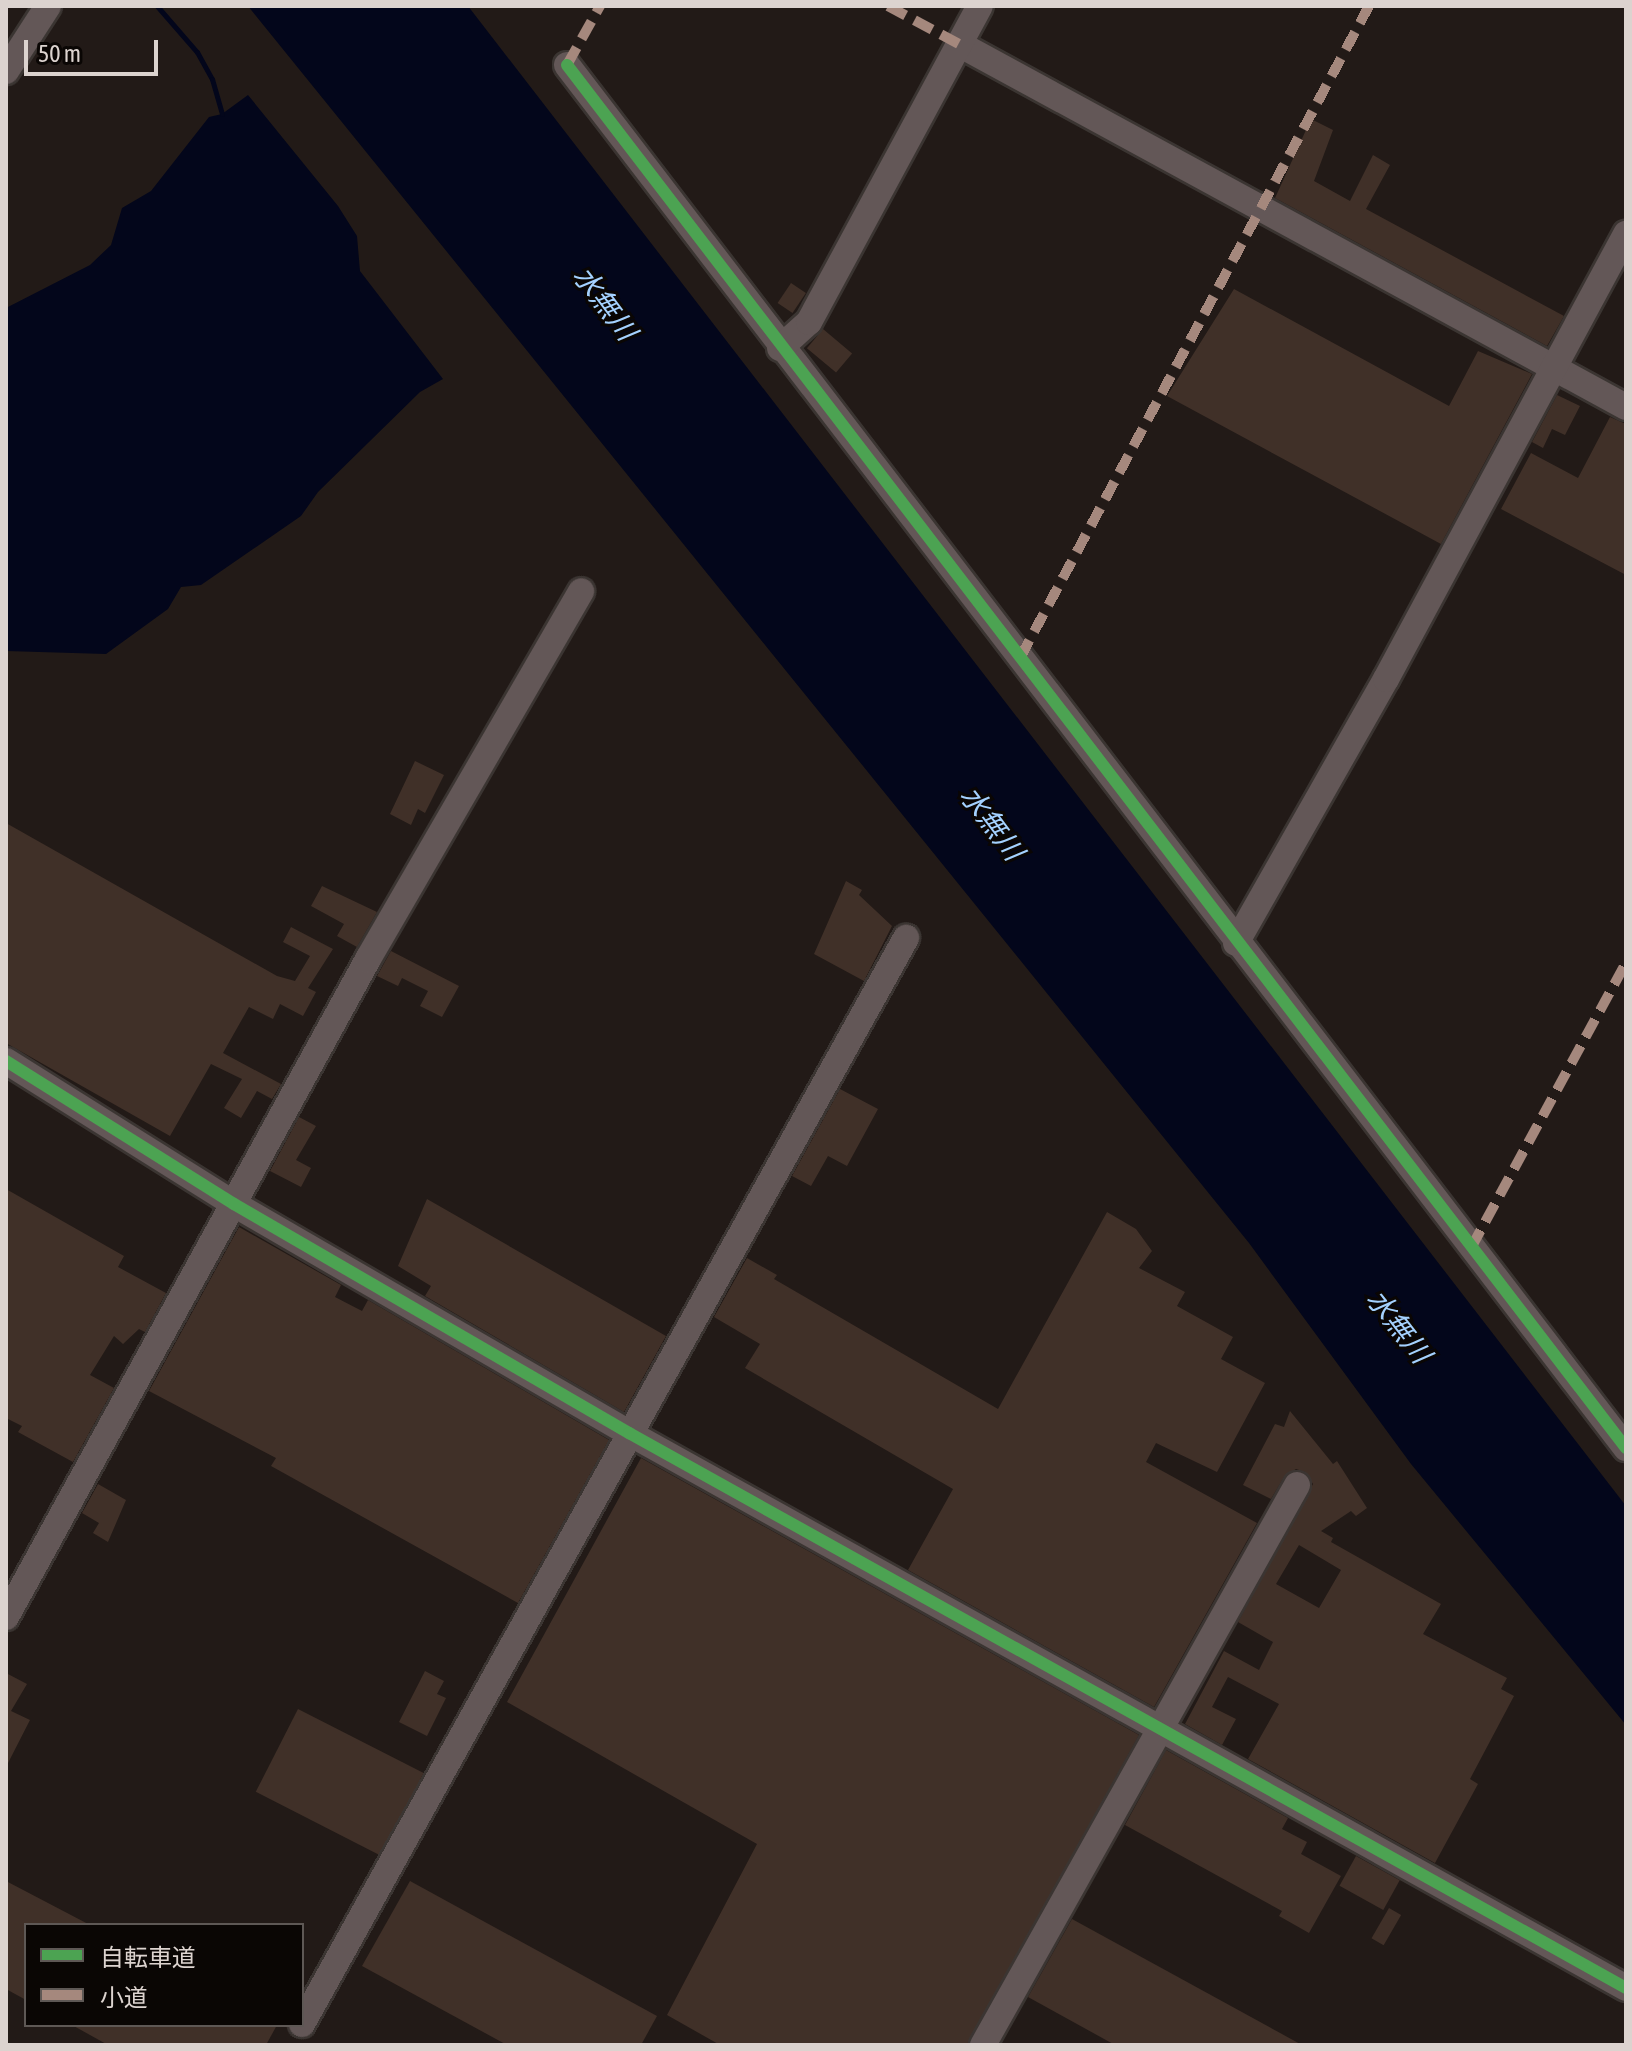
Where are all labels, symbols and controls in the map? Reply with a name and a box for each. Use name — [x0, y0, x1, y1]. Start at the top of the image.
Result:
scale bar — [28, 24, 162, 74]
text: 50 m — [38, 40, 81, 67]
water label: 水無川 — [566, 259, 644, 347]
water label: 水無川 — [953, 779, 1031, 867]
water label: 水無川 — [1360, 1283, 1438, 1369]
legend — [24, 1923, 304, 2027]
text: 自転車道 — [100, 1944, 196, 1971]
text: 小道 — [100, 1984, 148, 2011]

